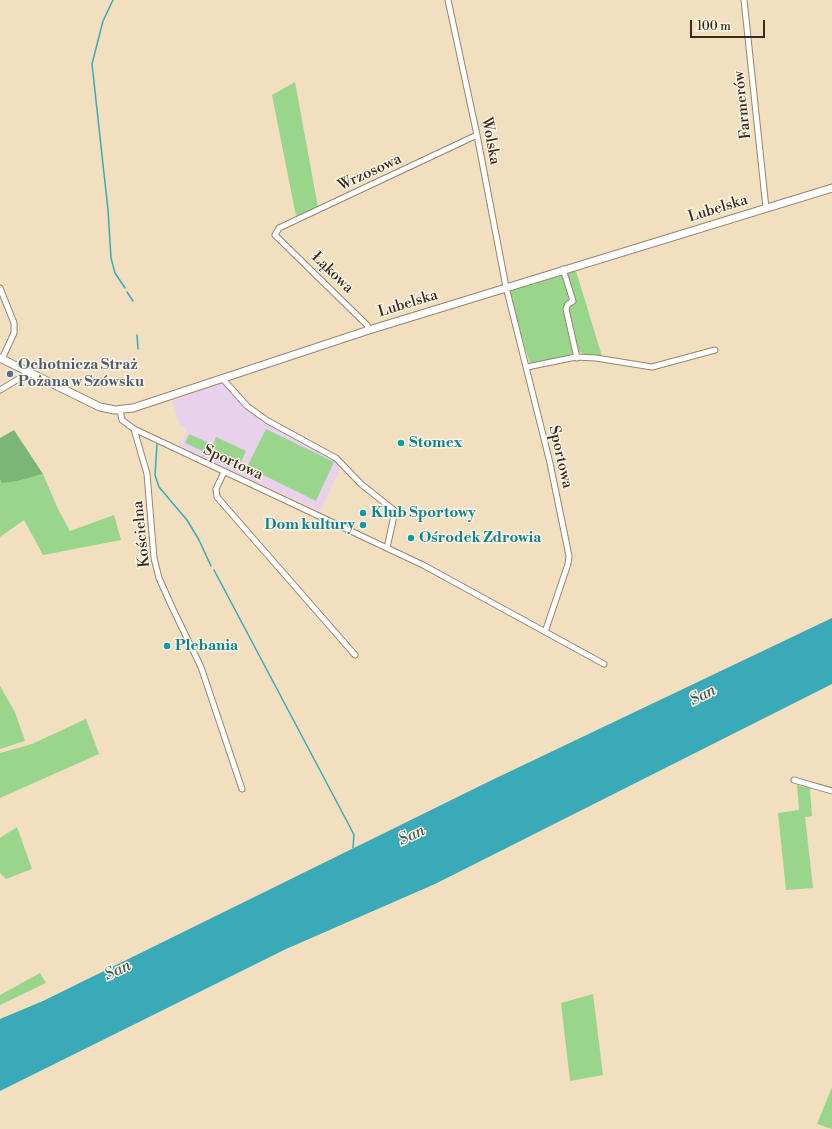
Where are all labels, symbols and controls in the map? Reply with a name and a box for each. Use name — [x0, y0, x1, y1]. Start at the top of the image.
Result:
scale bar — [692, 12, 767, 38]
text: 100 m — [697, 19, 731, 34]
street label: Farmerów — [730, 70, 756, 140]
street label: Wolska — [477, 116, 503, 166]
street label: Wrzosowa — [335, 151, 405, 195]
street label: Lubelska — [686, 191, 750, 227]
street label: Łąkowa — [307, 249, 357, 297]
street label: Lubelska — [376, 286, 440, 322]
place label: Ochotnicza Straż Pożana w Szówsku — [18, 356, 144, 391]
marker: Ochotnicza Straż Pożana w Szówsku — [5, 369, 15, 379]
street label: Sportowa — [544, 424, 576, 490]
place label: Stomex — [409, 434, 462, 452]
marker: Stomex — [396, 438, 406, 448]
street label: Sportowa — [200, 441, 266, 485]
street label: Kościelna — [130, 500, 154, 568]
place label: Klub Sportowy — [371, 504, 476, 522]
marker: Klub Sportowy — [358, 508, 368, 518]
place label: Dom kultury — [264, 516, 355, 534]
marker: Dom kultury — [358, 520, 368, 530]
place label: Ośrodek Zdrowia — [419, 529, 541, 547]
marker: Ośrodek Zdrowia — [406, 533, 416, 543]
place label: Plebania — [175, 637, 238, 655]
marker: Plebania — [162, 641, 172, 651]
water label: San — [687, 681, 719, 711]
water label: San — [396, 822, 428, 850]
water label: San — [102, 957, 134, 985]

